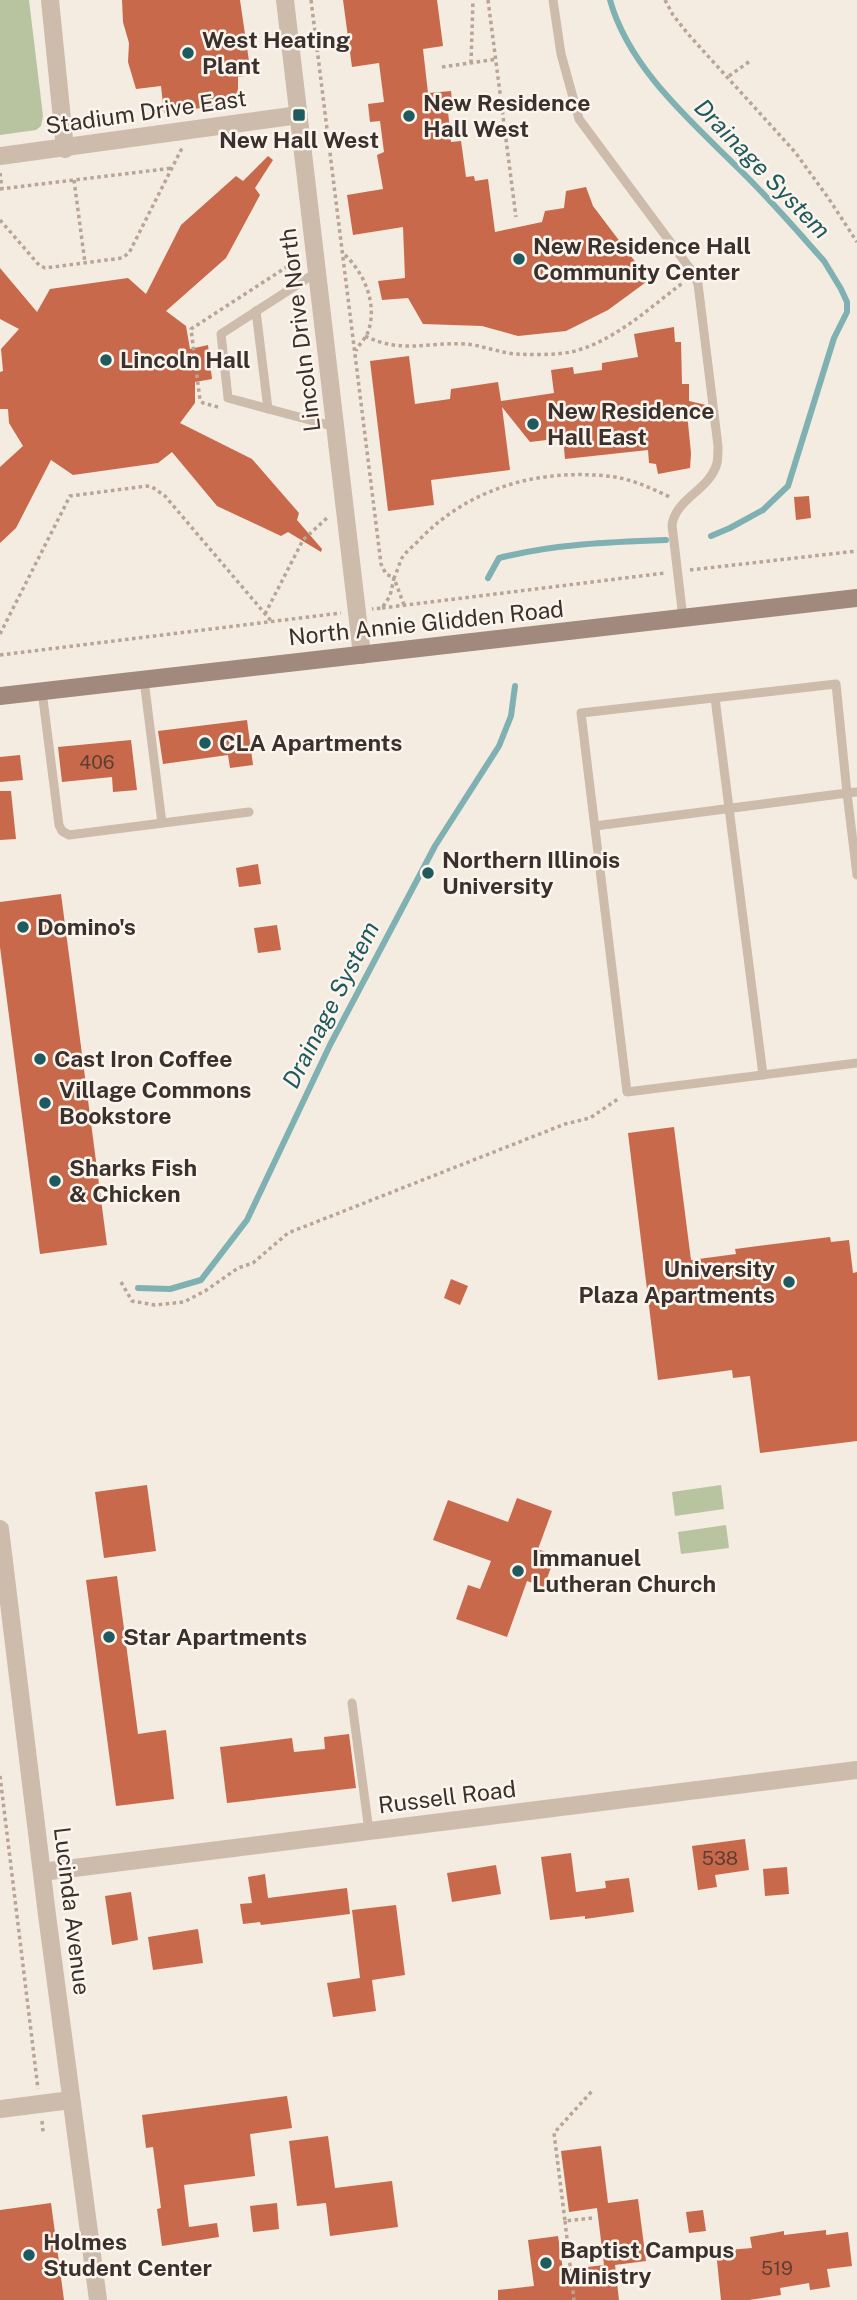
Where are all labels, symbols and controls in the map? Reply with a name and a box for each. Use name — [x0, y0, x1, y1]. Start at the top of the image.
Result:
place label: West Heating Plant — [202, 26, 350, 79]
marker: West Heating Plant — [180, 45, 196, 61]
street label: Stadium Drive East — [44, 84, 248, 139]
place label: New Residence Hall West — [423, 89, 591, 142]
water label: Drainage System — [689, 93, 836, 244]
marker: New Hall West — [291, 107, 307, 123]
marker: New Residence Hall West — [401, 108, 417, 124]
place label: New Hall West — [219, 126, 379, 153]
street label: Lincoln Drive North — [274, 227, 325, 433]
place label: New Residence Hall Community Center — [533, 232, 751, 285]
marker: New Residence Hall Community Center — [511, 251, 527, 267]
place label: Lincoln Hall — [120, 346, 251, 373]
marker: Lincoln Hall — [98, 352, 114, 368]
place label: New Residence Hall East — [547, 397, 715, 450]
marker: New Residence Hall East — [525, 416, 541, 432]
street label: North Annie Glidden Road — [287, 595, 565, 650]
place label: CLA Apartments — [219, 729, 402, 756]
marker: CLA Apartments — [197, 735, 213, 751]
house number: 406 — [79, 751, 115, 773]
place label: Northern Illinois University — [442, 846, 620, 899]
marker: Northern Illinois University — [420, 865, 436, 881]
place label: Domino's — [37, 913, 136, 940]
water label: Drainage System — [276, 917, 384, 1092]
marker: Domino's — [15, 919, 31, 935]
place label: Cast Iron Coffee — [54, 1045, 232, 1072]
marker: Cast Iron Coffee — [32, 1051, 48, 1067]
place label: Village Commons Bookstore — [59, 1076, 252, 1129]
marker: Village Commons Bookstore — [37, 1095, 53, 1111]
place label: Sharks Fish & Chicken — [69, 1154, 197, 1207]
marker: Sharks Fish & Chicken — [47, 1173, 63, 1189]
place label: University Plaza Apartments — [578, 1255, 775, 1308]
marker: University Plaza Apartments — [781, 1274, 797, 1290]
place label: Immanuel Lutheran Church — [532, 1544, 716, 1597]
marker: Immanuel Lutheran Church — [510, 1563, 526, 1579]
place label: Star Apartments — [123, 1623, 307, 1650]
marker: Star Apartments — [101, 1629, 117, 1645]
street label: Russell Road — [376, 1775, 517, 1818]
street label: Lucinda Avenue — [49, 1825, 96, 1997]
house number: 538 — [702, 1847, 738, 1869]
place label: Holmes Student Center — [43, 2228, 212, 2281]
place label: Baptist Campus Ministry — [560, 2236, 734, 2289]
marker: Holmes Student Center — [21, 2247, 37, 2263]
marker: Baptist Campus Ministry — [538, 2255, 554, 2271]
house number: 519 — [761, 2257, 793, 2279]

